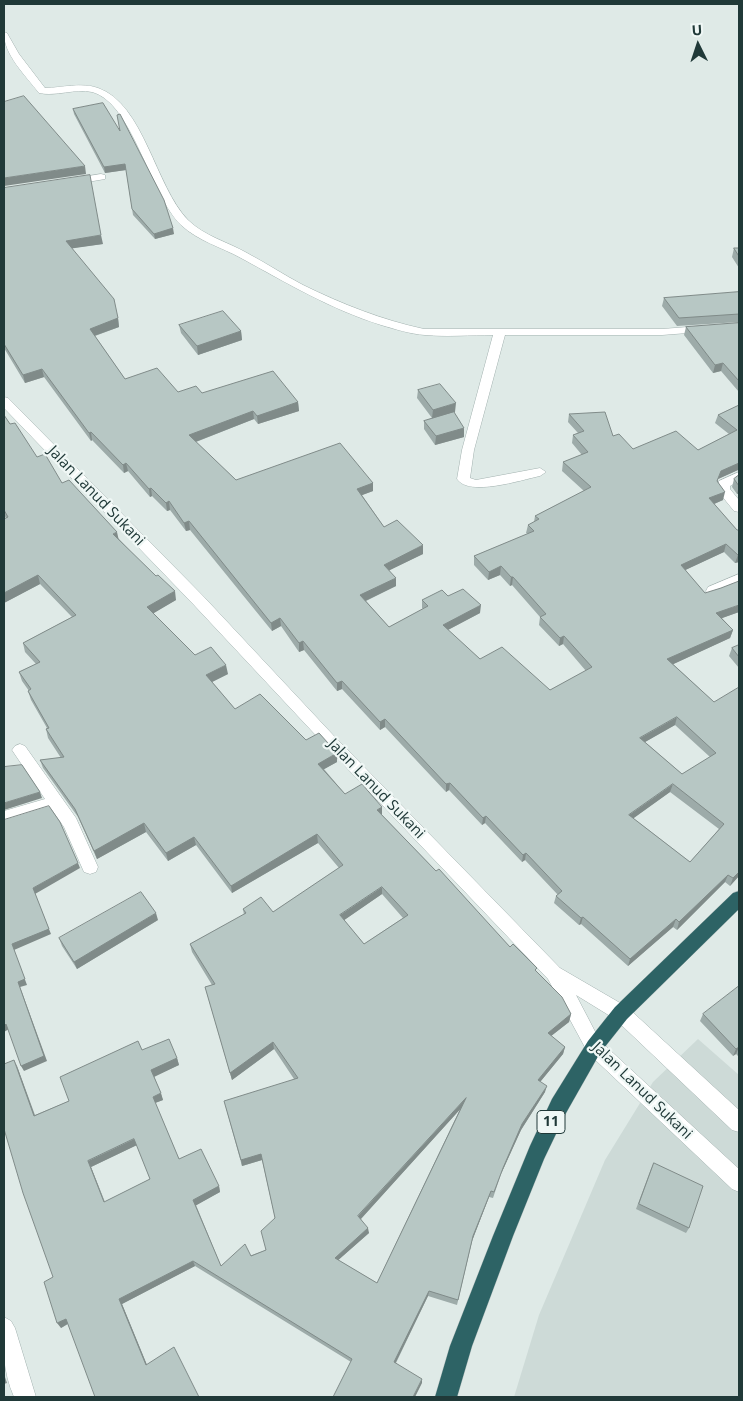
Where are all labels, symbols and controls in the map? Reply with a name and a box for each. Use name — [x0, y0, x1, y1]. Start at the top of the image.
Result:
north arrow — [673, 20, 723, 70]
text: U — [691, 20, 703, 39]
street label: Jalan Lanud Sukani — [44, 442, 148, 550]
street label: Jalan Lanud Sukani — [324, 735, 428, 843]
street label: Jalan Lanud Sukani — [588, 1039, 696, 1143]
road number: 11 — [537, 1110, 565, 1134]

